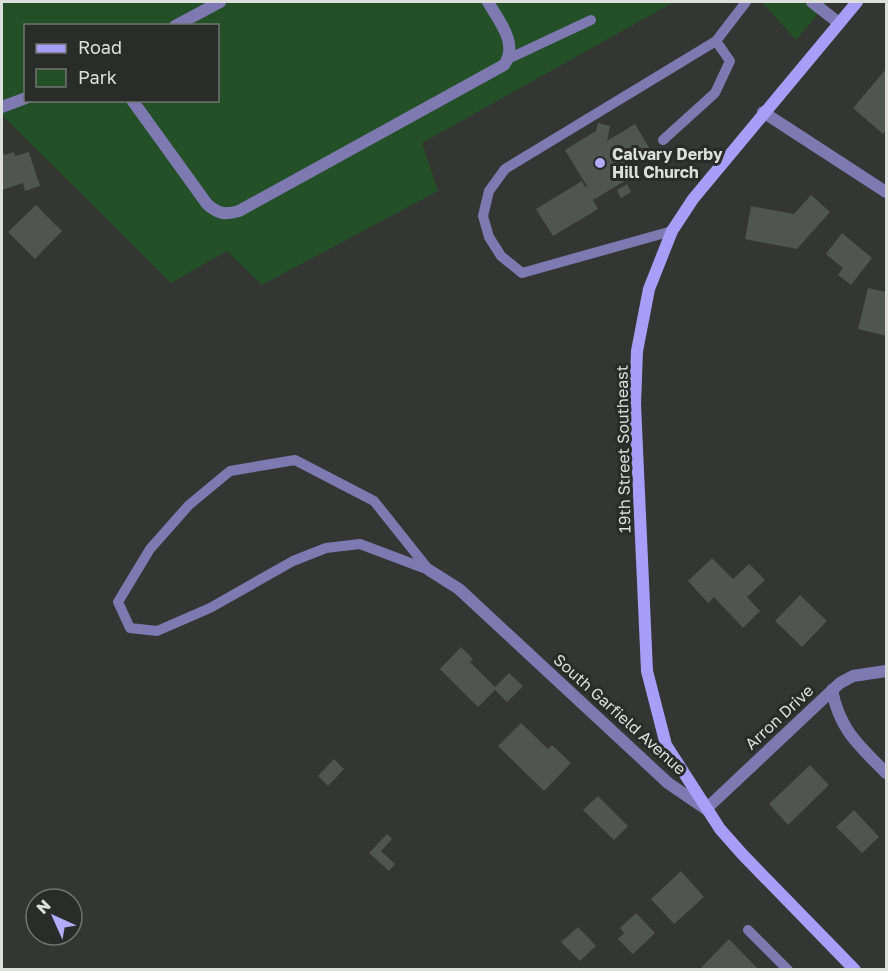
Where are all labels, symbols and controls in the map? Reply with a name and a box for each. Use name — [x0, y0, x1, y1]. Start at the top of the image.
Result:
legend — [24, 24, 219, 102]
text: Road — [78, 36, 122, 58]
text: Park — [78, 66, 117, 88]
place label: Calvary Derby Hill Church — [612, 144, 723, 182]
marker: Calvary Derby Hill Church — [593, 156, 607, 170]
street label: 19th Street Southeast — [612, 365, 634, 533]
street label: South Garfield Avenue — [550, 649, 690, 779]
street label: Arron Drive — [741, 680, 817, 754]
north arrow — [24, 887, 84, 947]
text: N — [32, 895, 55, 918]

